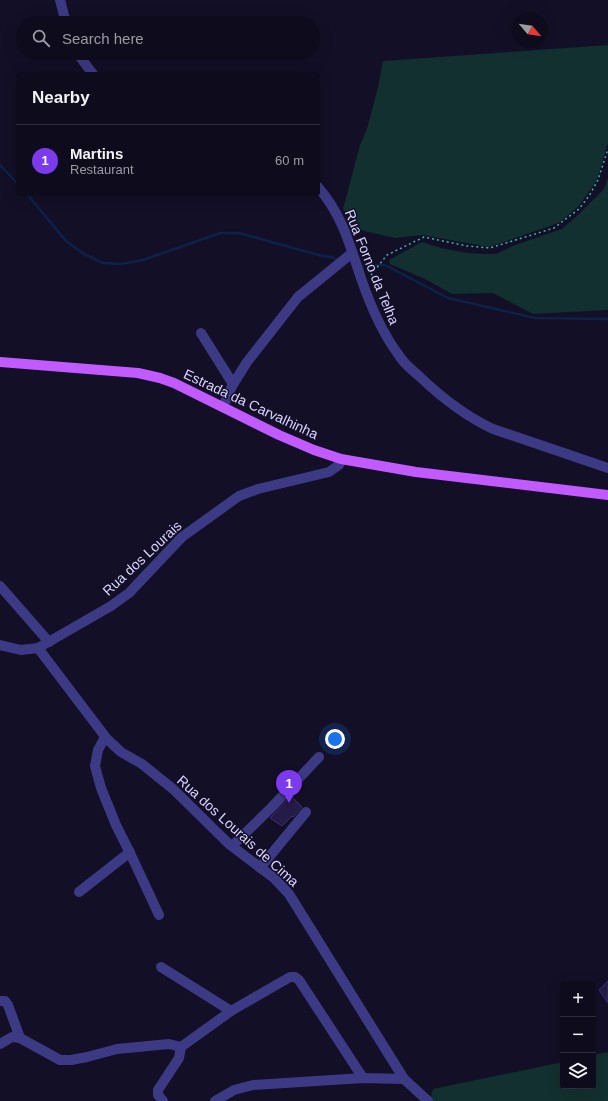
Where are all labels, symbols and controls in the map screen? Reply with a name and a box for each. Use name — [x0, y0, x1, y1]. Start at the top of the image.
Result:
north arrow — [512, 12, 548, 48]
search box — [16, 16, 320, 60]
icon: search — [30, 27, 52, 49]
text: Search here — [62, 30, 144, 47]
text: Nearby — [32, 88, 90, 107]
text: Martins — [70, 145, 123, 162]
text: 1 — [41, 153, 49, 168]
text: 60 m — [275, 153, 304, 168]
text: Restaurant — [70, 162, 134, 177]
street label: Rua Forno da Telha — [342, 207, 402, 327]
street label: Estrada da Carvalhinha — [181, 366, 321, 442]
street label: Rua dos Lourais — [99, 517, 185, 599]
your location — [325, 729, 345, 749]
pin: 1 — [276, 770, 302, 803]
street label: Rua dos Lourais de Cima — [174, 772, 302, 890]
map controls — [560, 981, 596, 1089]
button: + — [560, 981, 596, 1017]
button: − — [560, 1017, 596, 1053]
button: layers — [560, 1053, 596, 1089]

